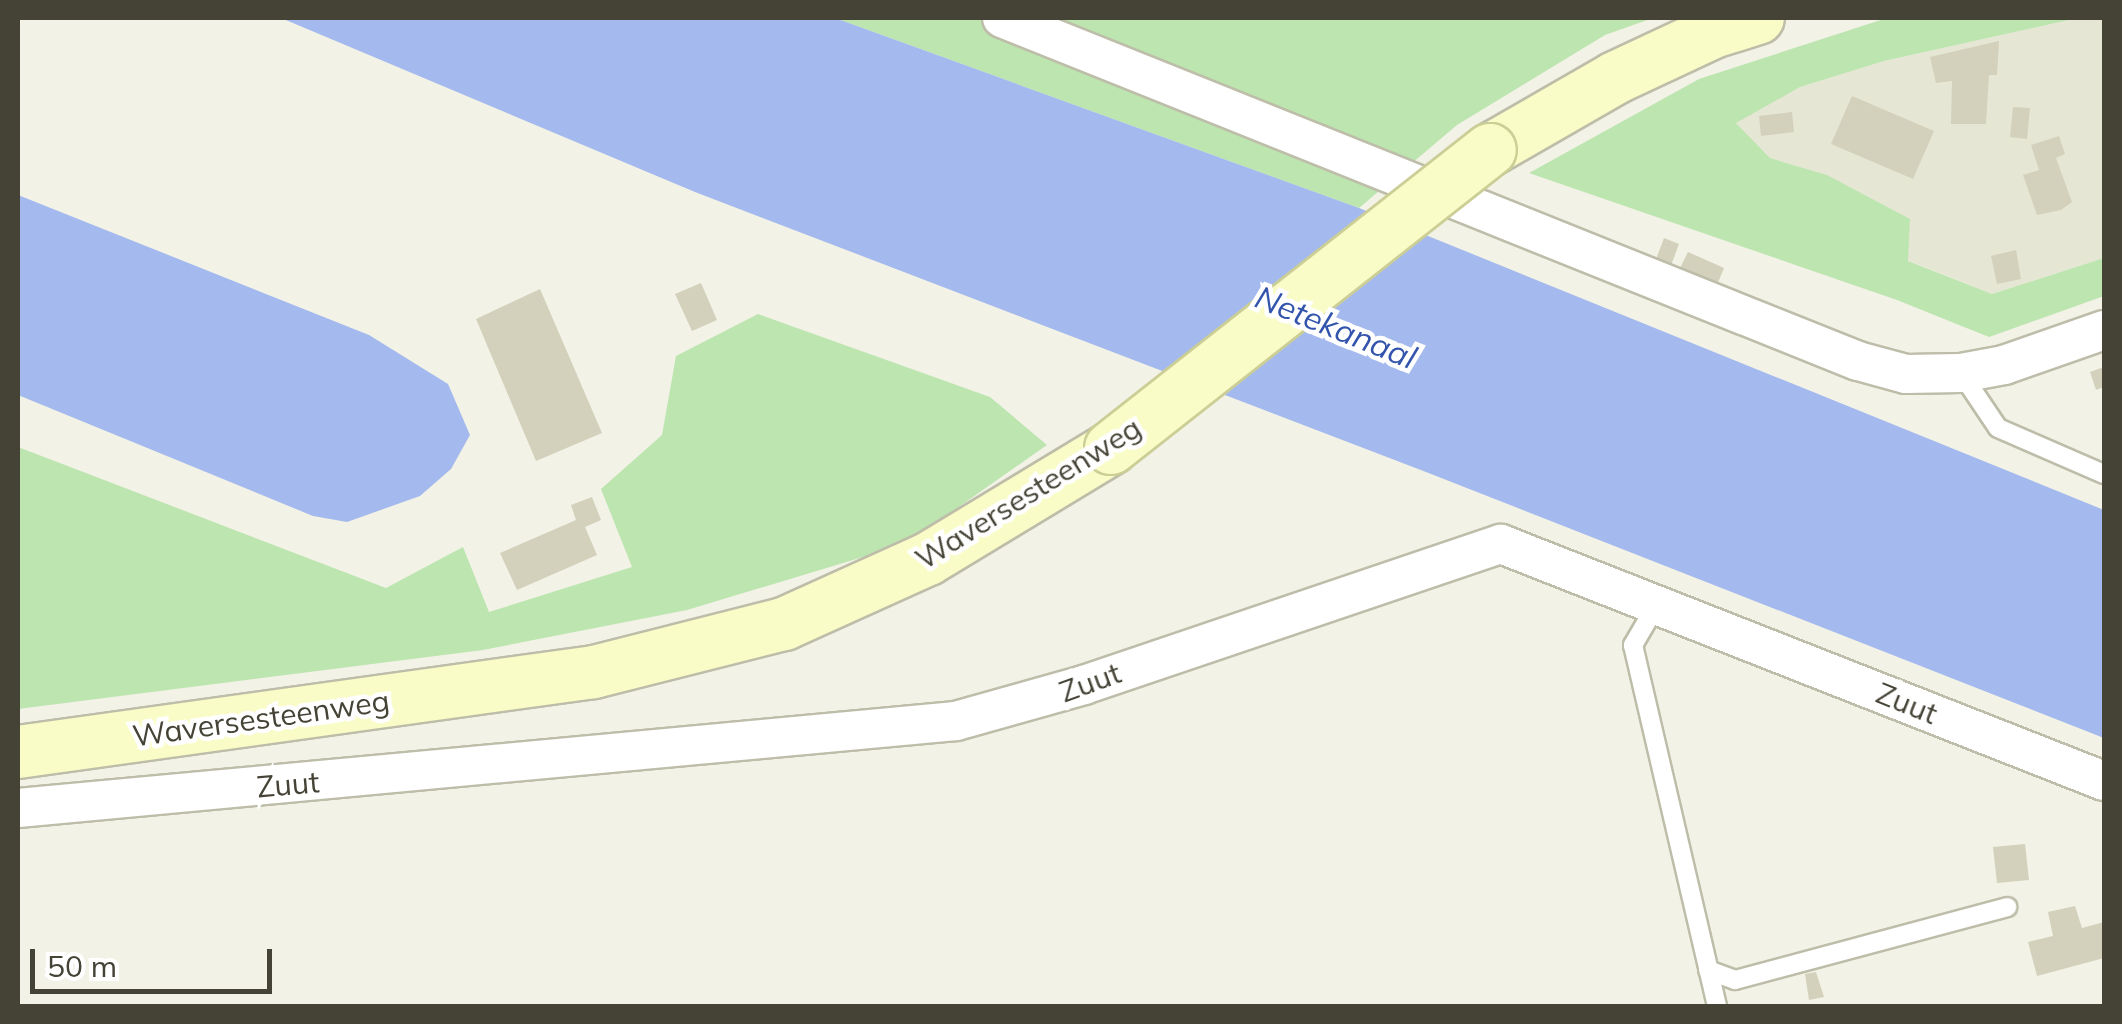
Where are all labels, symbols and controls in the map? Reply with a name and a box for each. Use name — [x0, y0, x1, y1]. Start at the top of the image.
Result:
water label: Netekanaal — [1250, 277, 1422, 377]
street label: Waversesteenweg — [909, 409, 1147, 577]
street label: Zuut — [1054, 654, 1126, 710]
street label: Zuut — [1871, 675, 1943, 731]
street label: Waversesteenweg — [130, 682, 392, 754]
street label: Zuut — [255, 763, 321, 805]
scale bar — [35, 929, 278, 991]
text: 50 m — [47, 947, 117, 985]

